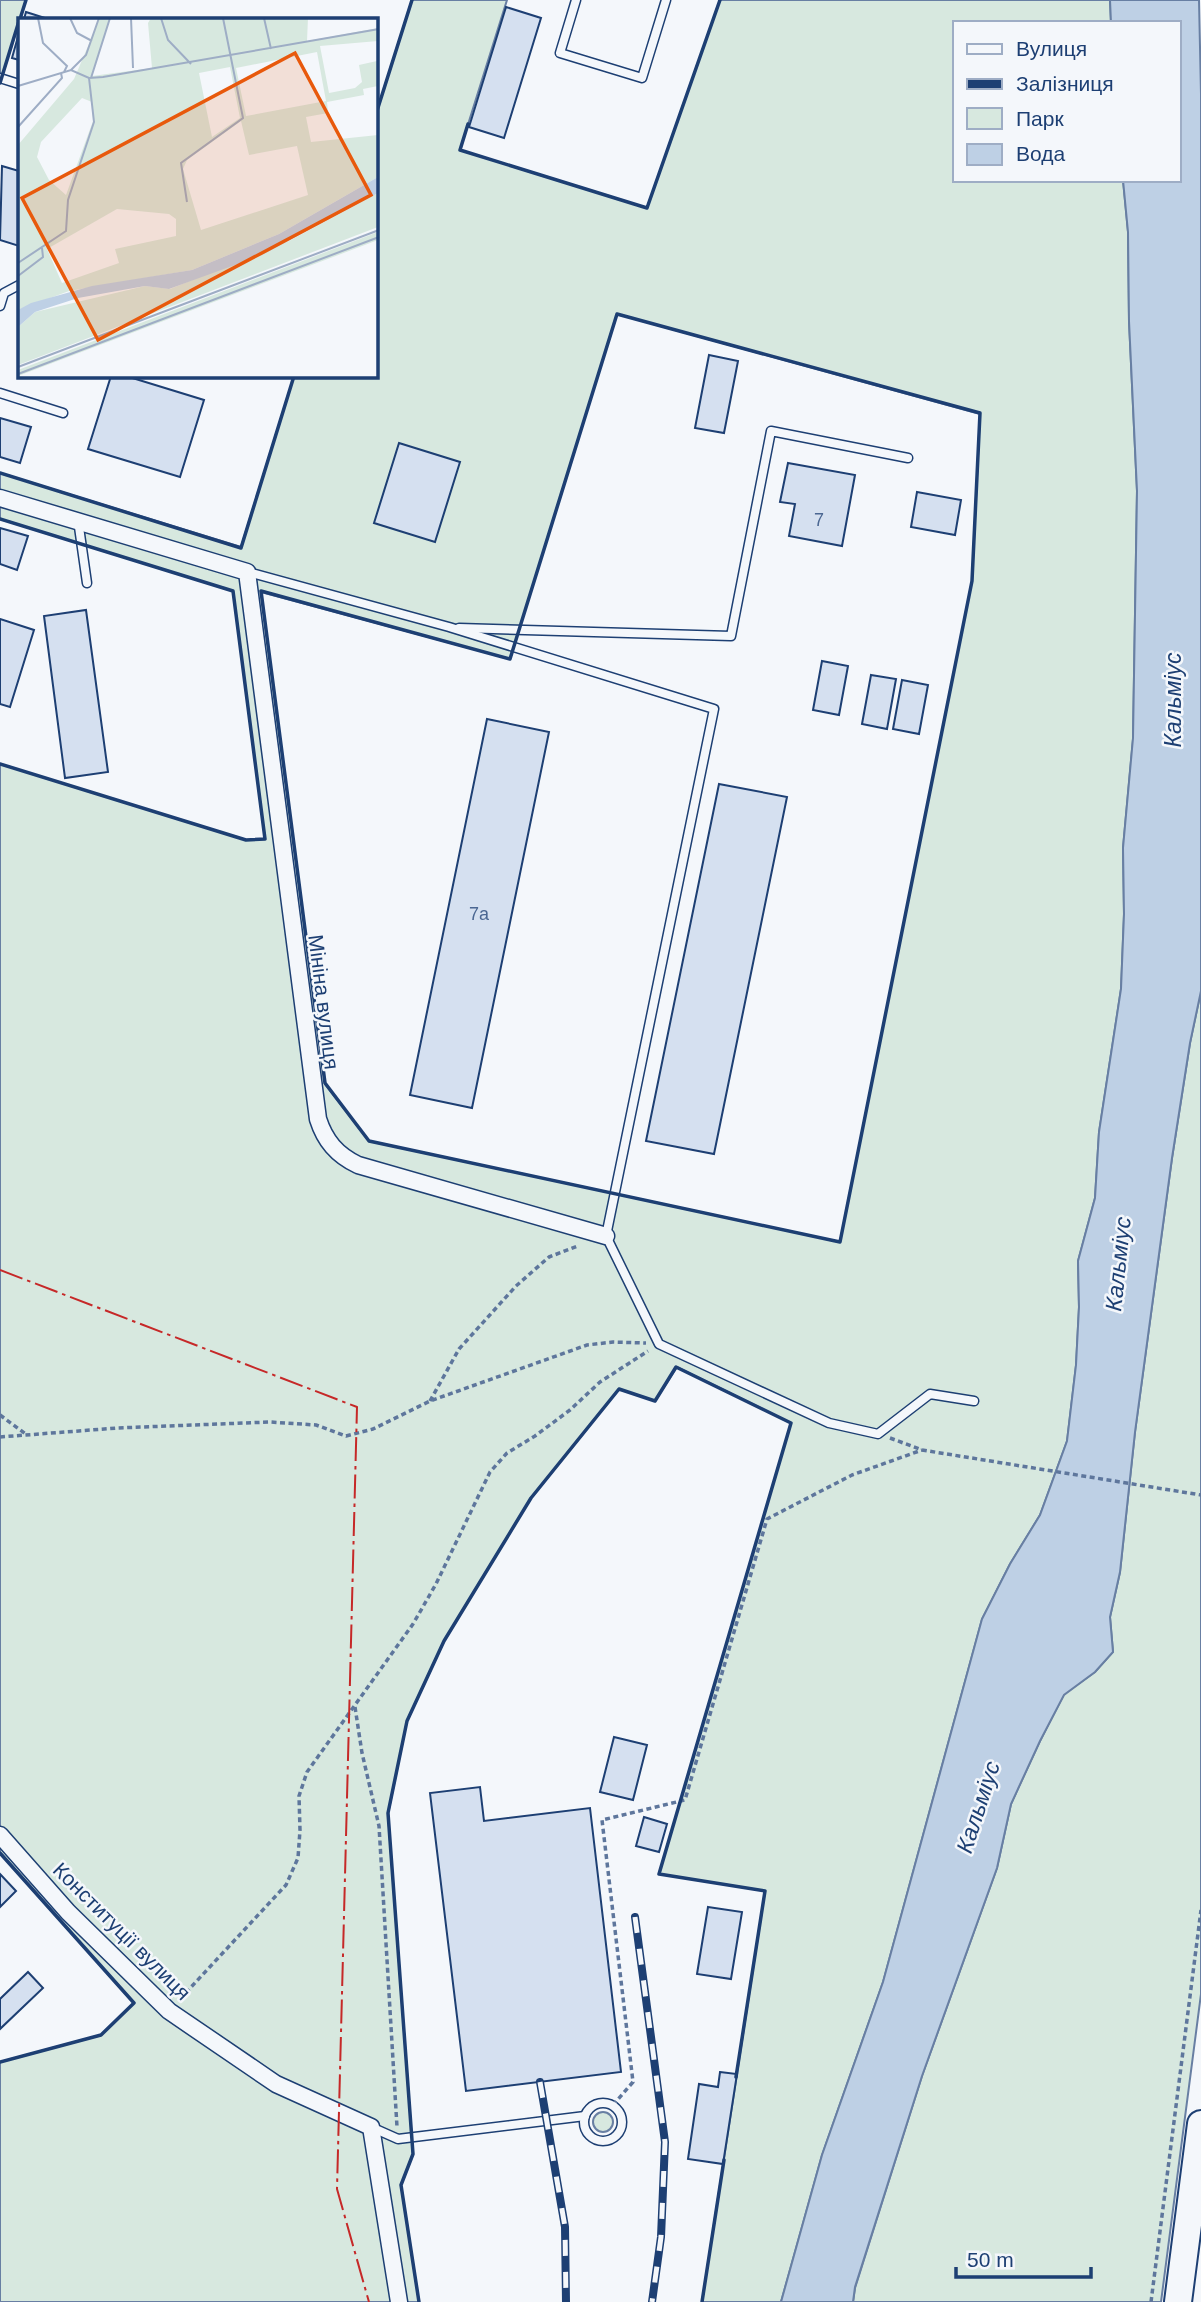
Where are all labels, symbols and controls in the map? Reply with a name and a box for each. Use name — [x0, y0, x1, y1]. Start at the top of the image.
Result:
inset map — [18, 18, 378, 378]
legend — [953, 21, 1180, 182]
text: Вулиця — [1016, 37, 1087, 60]
text: Залізниця — [1016, 72, 1114, 95]
text: Парк — [1016, 107, 1064, 130]
text: Вода — [1016, 142, 1065, 165]
house number: 7 — [814, 510, 824, 530]
water label: Кальміус — [1160, 652, 1186, 748]
house number: 7а — [469, 904, 490, 924]
street label: Мініна вулиця — [304, 933, 344, 1071]
water label: Кальміус — [1100, 1215, 1136, 1313]
water label: Кальміус — [951, 1757, 1005, 1856]
street label: Конституції вулиця — [49, 1858, 195, 2004]
scale bar — [956, 2236, 1091, 2280]
text: 50 m — [967, 2248, 1014, 2271]

